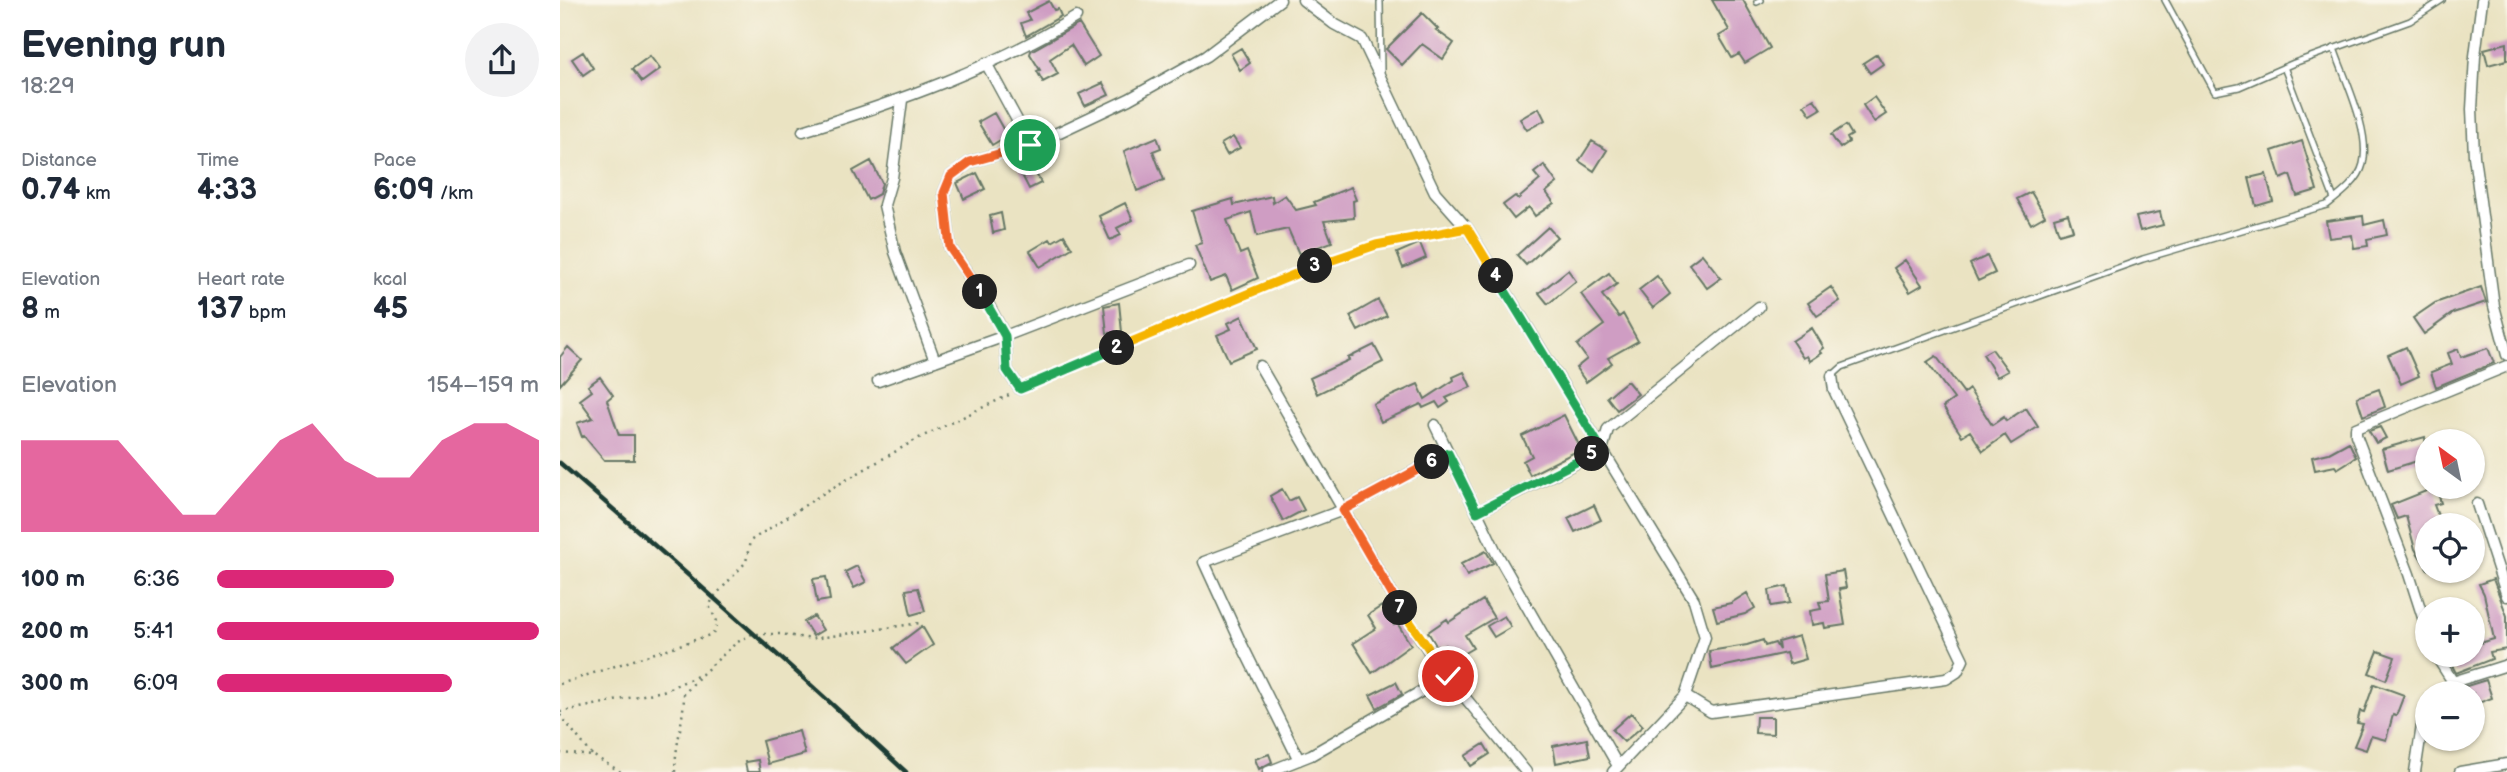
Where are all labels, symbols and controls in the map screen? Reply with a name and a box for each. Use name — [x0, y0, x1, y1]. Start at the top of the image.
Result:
text: Evening run — [21, 23, 226, 68]
button: share — [465, 23, 539, 97]
text: 18:29 — [21, 72, 75, 100]
pin — [1000, 115, 1060, 175]
icon: arrive — [1011, 126, 1049, 164]
text: Distance — [21, 149, 97, 172]
text: Time — [197, 149, 239, 172]
text: Pace — [373, 149, 416, 172]
text: 0.74 — [21, 172, 81, 208]
text: 4:33 — [197, 172, 257, 208]
text: 6:09 — [373, 172, 435, 208]
text: km — [81, 182, 111, 205]
text: /km — [435, 182, 473, 205]
pin: 3 — [1298, 248, 1332, 284]
text: 3 — [1309, 254, 1320, 277]
pin: 4 — [1478, 258, 1514, 294]
text: 4 — [1490, 264, 1501, 287]
text: Elevation — [21, 268, 100, 291]
text: Heart rate — [197, 268, 285, 291]
text: kcal — [373, 268, 407, 291]
pin: 1 — [962, 274, 998, 310]
text: 1 — [976, 280, 984, 303]
text: 8 — [21, 291, 39, 327]
text: 137 — [197, 291, 244, 327]
text: 45 — [373, 291, 408, 327]
text: m — [39, 301, 60, 324]
text: bpm — [244, 301, 286, 324]
pin: 2 — [1100, 330, 1134, 366]
text: 2 — [1111, 336, 1122, 359]
text: Elevation — [21, 371, 117, 399]
text: 154–159 m — [427, 371, 539, 399]
north arrow — [2415, 429, 2485, 499]
map controls — [2415, 429, 2485, 751]
pin: 5 — [1574, 436, 1610, 472]
text: 5 — [1586, 442, 1597, 465]
pin: 6 — [1414, 444, 1450, 480]
text: 6 — [1426, 450, 1437, 473]
button: locate — [2415, 513, 2485, 583]
text: 100 m — [21, 565, 85, 593]
text: 6:36 — [133, 565, 180, 593]
pin: 7 — [1382, 590, 1418, 626]
text: 7 — [1394, 596, 1405, 619]
button: + — [2415, 597, 2485, 667]
text: 200 m — [21, 617, 89, 645]
text: 5:41 — [133, 617, 174, 645]
pin — [1418, 646, 1478, 706]
icon: check — [1429, 657, 1467, 695]
text: 300 m — [21, 669, 89, 697]
text: 6:09 — [133, 669, 179, 697]
button: − — [2415, 681, 2485, 751]

